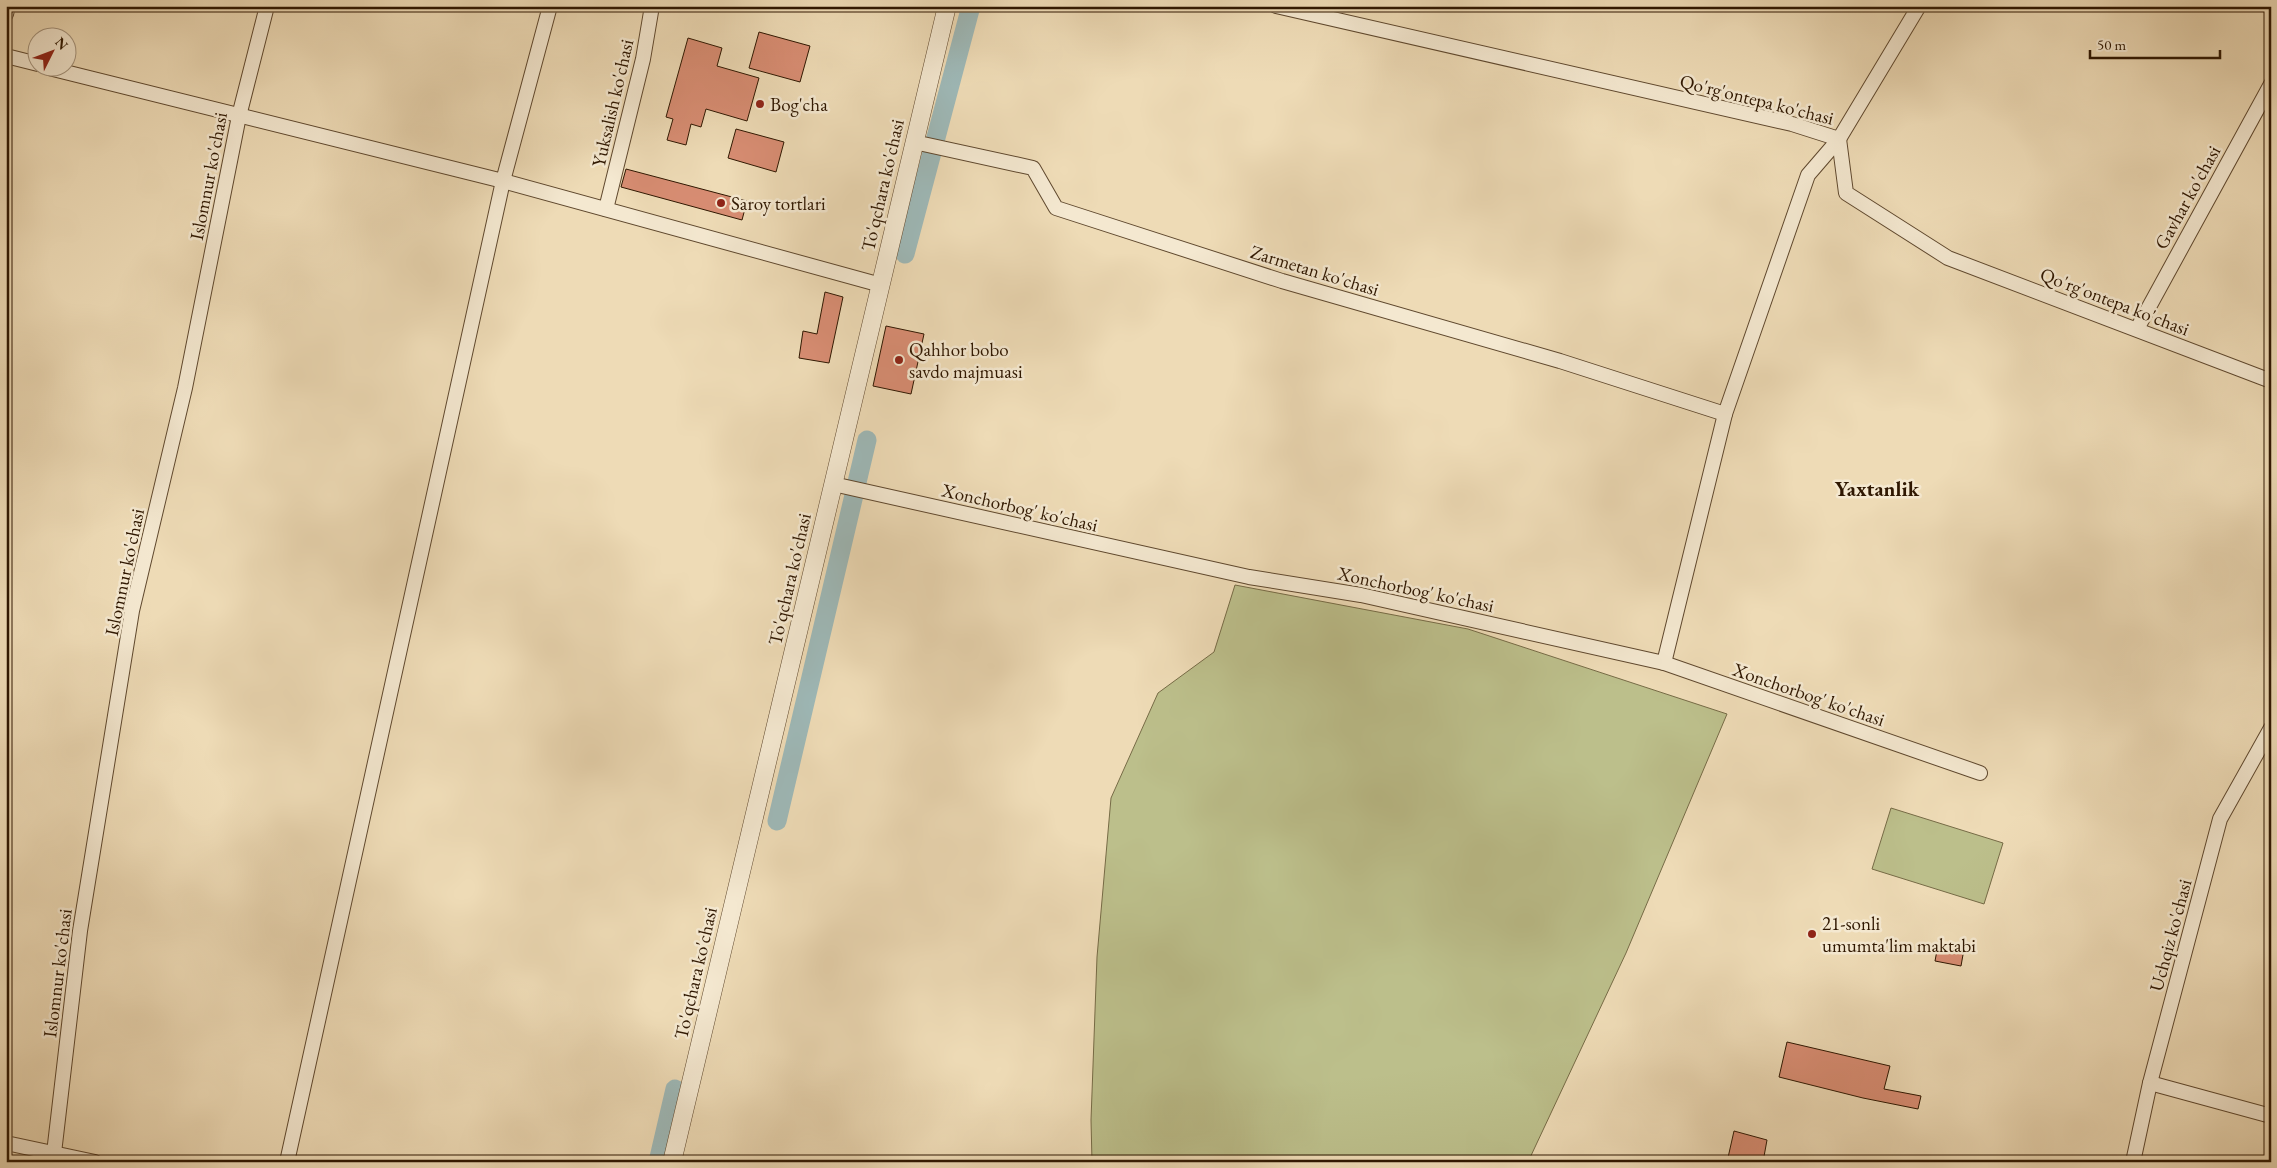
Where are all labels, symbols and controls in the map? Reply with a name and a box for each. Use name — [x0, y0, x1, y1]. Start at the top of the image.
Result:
north arrow — [28, 28, 78, 78]
scale bar — [2090, 28, 2220, 60]
text: N — [51, 33, 73, 54]
text: 50 m — [2097, 35, 2126, 54]
street label: Yuksalish ko'chasi — [586, 36, 639, 170]
street label: Qo'rg'ontepa ko'chasi — [1677, 68, 1837, 131]
place label: Bog'cha — [770, 92, 828, 117]
marker: Bog'cha — [754, 98, 766, 110]
street label: Islomnur ko'chasi — [184, 110, 233, 242]
street label: To'qchara ko'chasi — [855, 116, 910, 254]
street label: Gavhar ko'chasi — [2149, 141, 2226, 254]
place label: Saroy tortlari — [731, 191, 826, 216]
marker: Saroy tortlari — [715, 197, 727, 209]
street label: Zarmetan ko'chasi — [1248, 239, 1382, 302]
street label: Qo'rg'ontepa ko'chasi — [2037, 262, 2193, 342]
place label: Qahhor bobo savdo majmuasi — [909, 337, 1023, 384]
marker: Qahhor bobo savdo majmuasi — [893, 354, 905, 366]
district label: Yaxtanlik — [1835, 475, 1920, 502]
street label: Xonchorbog' ko'chasi — [939, 477, 1101, 538]
street label: Islomnur ko'chasi — [99, 506, 150, 638]
street label: To'qchara ko'chasi — [762, 510, 817, 648]
street label: Xonchorbog' ko'chasi — [1334, 561, 1497, 618]
street label: Xonchorbog' ko'chasi — [1729, 656, 1888, 732]
street label: Uchqiz ko'chasi — [2144, 876, 2198, 994]
street label: To'qchara ko'chasi — [668, 904, 723, 1042]
street label: Islomnur ko'chasi — [37, 907, 78, 1039]
place label: 21-sonli umumta'lim maktabi — [1822, 911, 1976, 958]
marker: 21-sonli umumta'lim maktabi — [1806, 928, 1818, 940]

